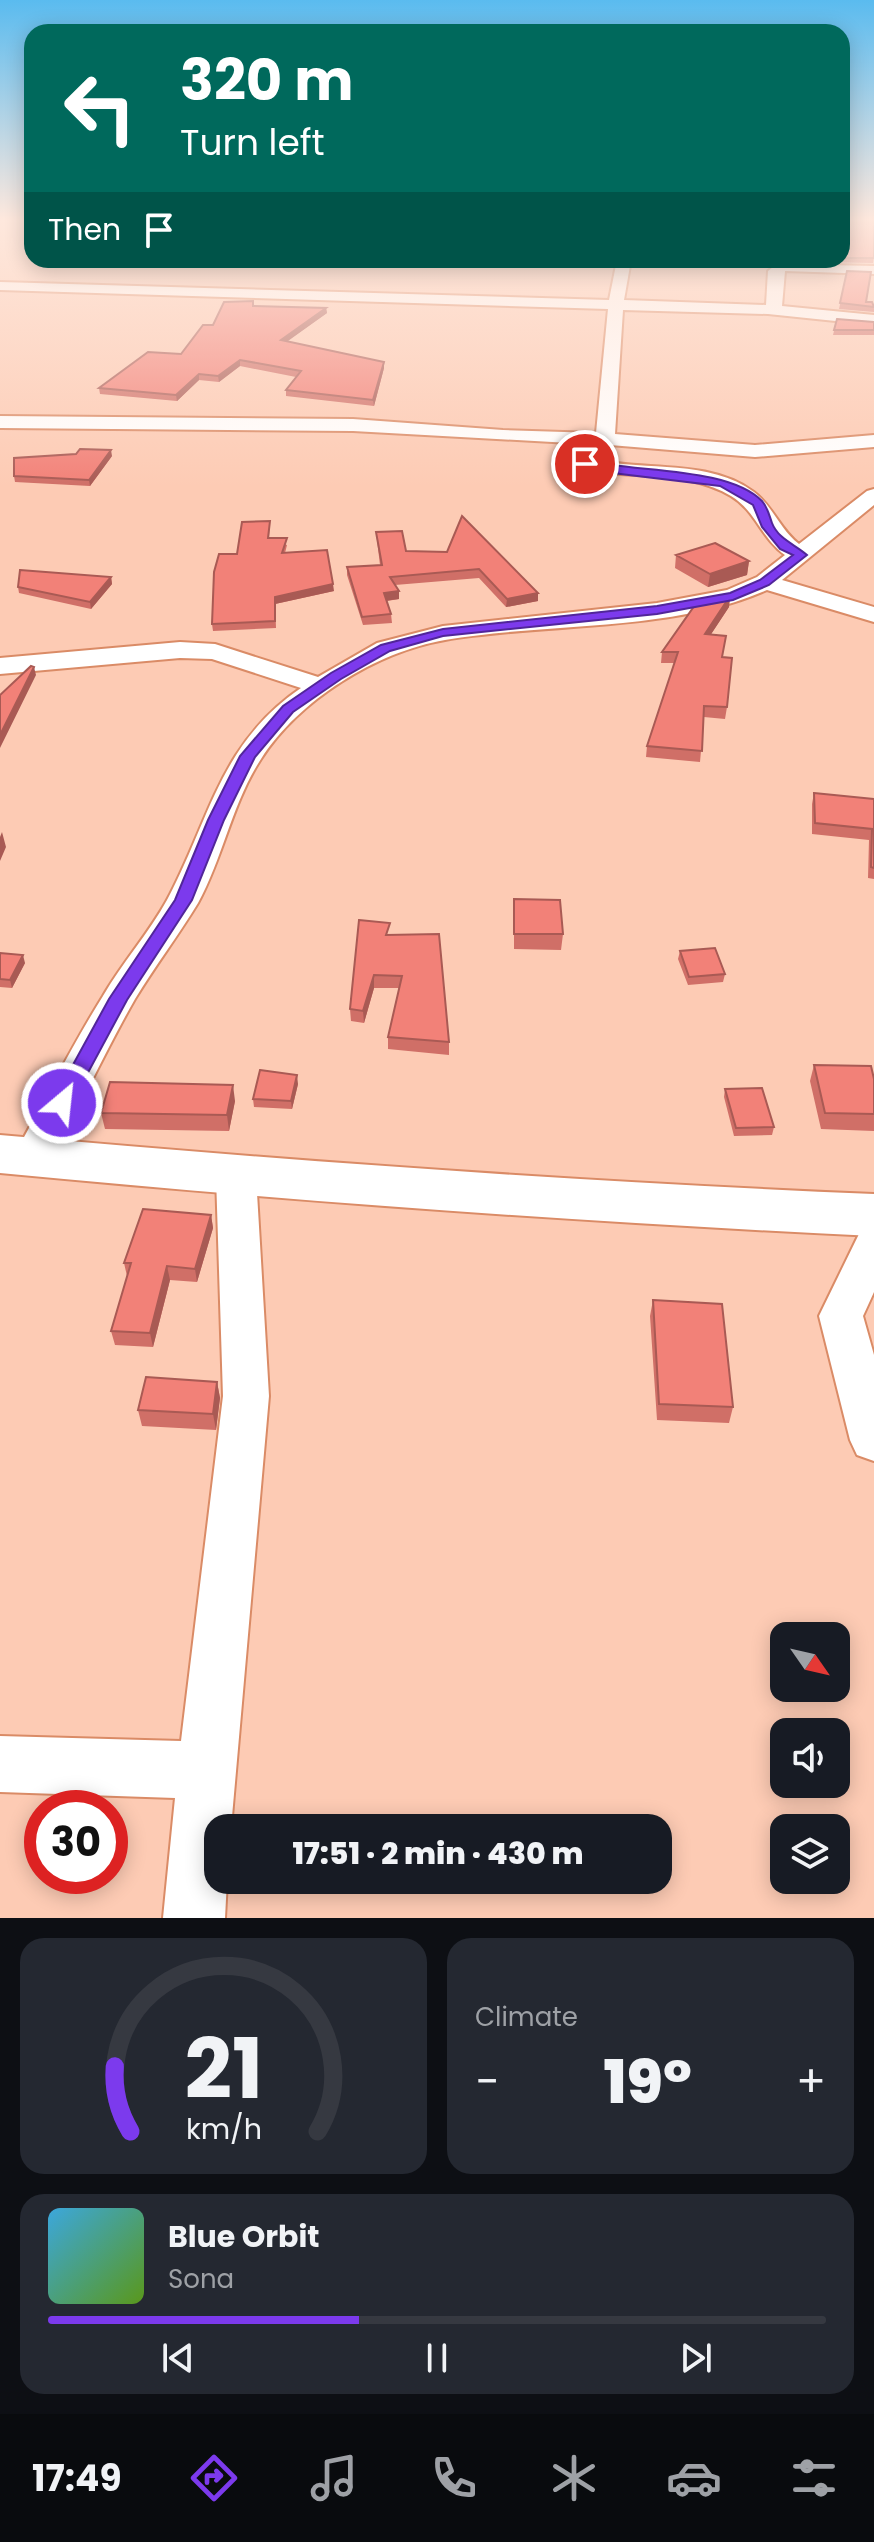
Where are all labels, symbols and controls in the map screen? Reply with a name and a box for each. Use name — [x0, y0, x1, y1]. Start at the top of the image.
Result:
text: 320 m — [180, 41, 354, 120]
icon: left — [48, 56, 152, 160]
text: Turn left — [180, 117, 325, 168]
text: Then — [48, 208, 121, 251]
icon: arrive — [137, 208, 181, 252]
pin — [551, 430, 619, 498]
icon: arrive — [563, 442, 607, 486]
position arrow — [20, 1061, 104, 1145]
north arrow — [770, 1622, 850, 1702]
map controls — [770, 1622, 850, 1894]
button: sound — [770, 1718, 850, 1798]
speed limit sign: 30 — [24, 1790, 128, 1894]
button: layers — [770, 1814, 850, 1894]
text: 17:51 · 2 min · 430 m — [292, 1832, 584, 1875]
text: Climate — [475, 1999, 578, 2035]
text: 21 — [184, 2011, 263, 2127]
text: 19° — [603, 2040, 692, 2124]
text: − — [475, 2051, 499, 2112]
text: + — [796, 2051, 826, 2112]
text: km/h — [185, 2109, 262, 2149]
text: Blue Orbit — [168, 2215, 320, 2258]
text: Sona — [168, 2261, 234, 2297]
icon: previous — [156, 2336, 200, 2380]
icon: pause — [415, 2336, 459, 2380]
icon: next — [674, 2336, 718, 2380]
icon: directions — [186, 2450, 242, 2506]
icon: music — [306, 2450, 362, 2506]
icon: phone — [426, 2450, 482, 2506]
icon: climate — [546, 2450, 602, 2506]
icon: car — [666, 2450, 722, 2506]
icon: filters — [786, 2450, 842, 2506]
text: 17:49 — [32, 2453, 122, 2504]

